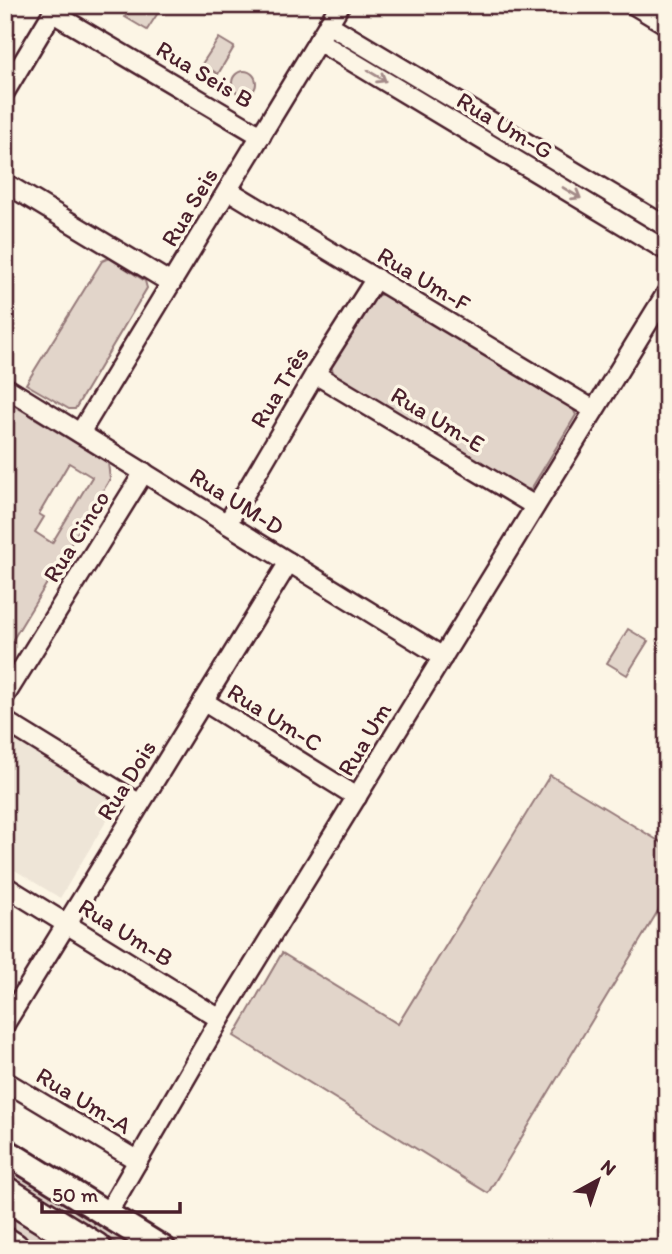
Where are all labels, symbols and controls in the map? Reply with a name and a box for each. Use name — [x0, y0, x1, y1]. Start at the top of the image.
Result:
street label: Rua Seis B — [151, 34, 259, 114]
one-way arrow — [366, 69, 386, 83]
street label: Rua Um-G — [452, 85, 558, 165]
street label: Rua Seis — [154, 162, 224, 252]
one-way arrow — [561, 187, 581, 201]
street label: Rua Um-F — [372, 240, 476, 318]
street label: Rua Três — [243, 341, 315, 433]
street label: Rua Um-E — [386, 380, 490, 458]
street label: Rua UM-D — [184, 461, 290, 541]
street label: Rua Cinco — [36, 485, 116, 587]
street label: Rua Um-C — [222, 677, 328, 757]
street label: Rua Um — [331, 697, 397, 781]
street label: Rua Dois — [90, 734, 162, 826]
street label: Rua Um-B — [73, 892, 179, 972]
street label: Rua Um-A — [31, 1060, 137, 1140]
north arrow — [564, 1146, 634, 1216]
text: N — [596, 1154, 621, 1180]
scale bar — [42, 1170, 180, 1214]
text: 50 m — [52, 1182, 99, 1207]

